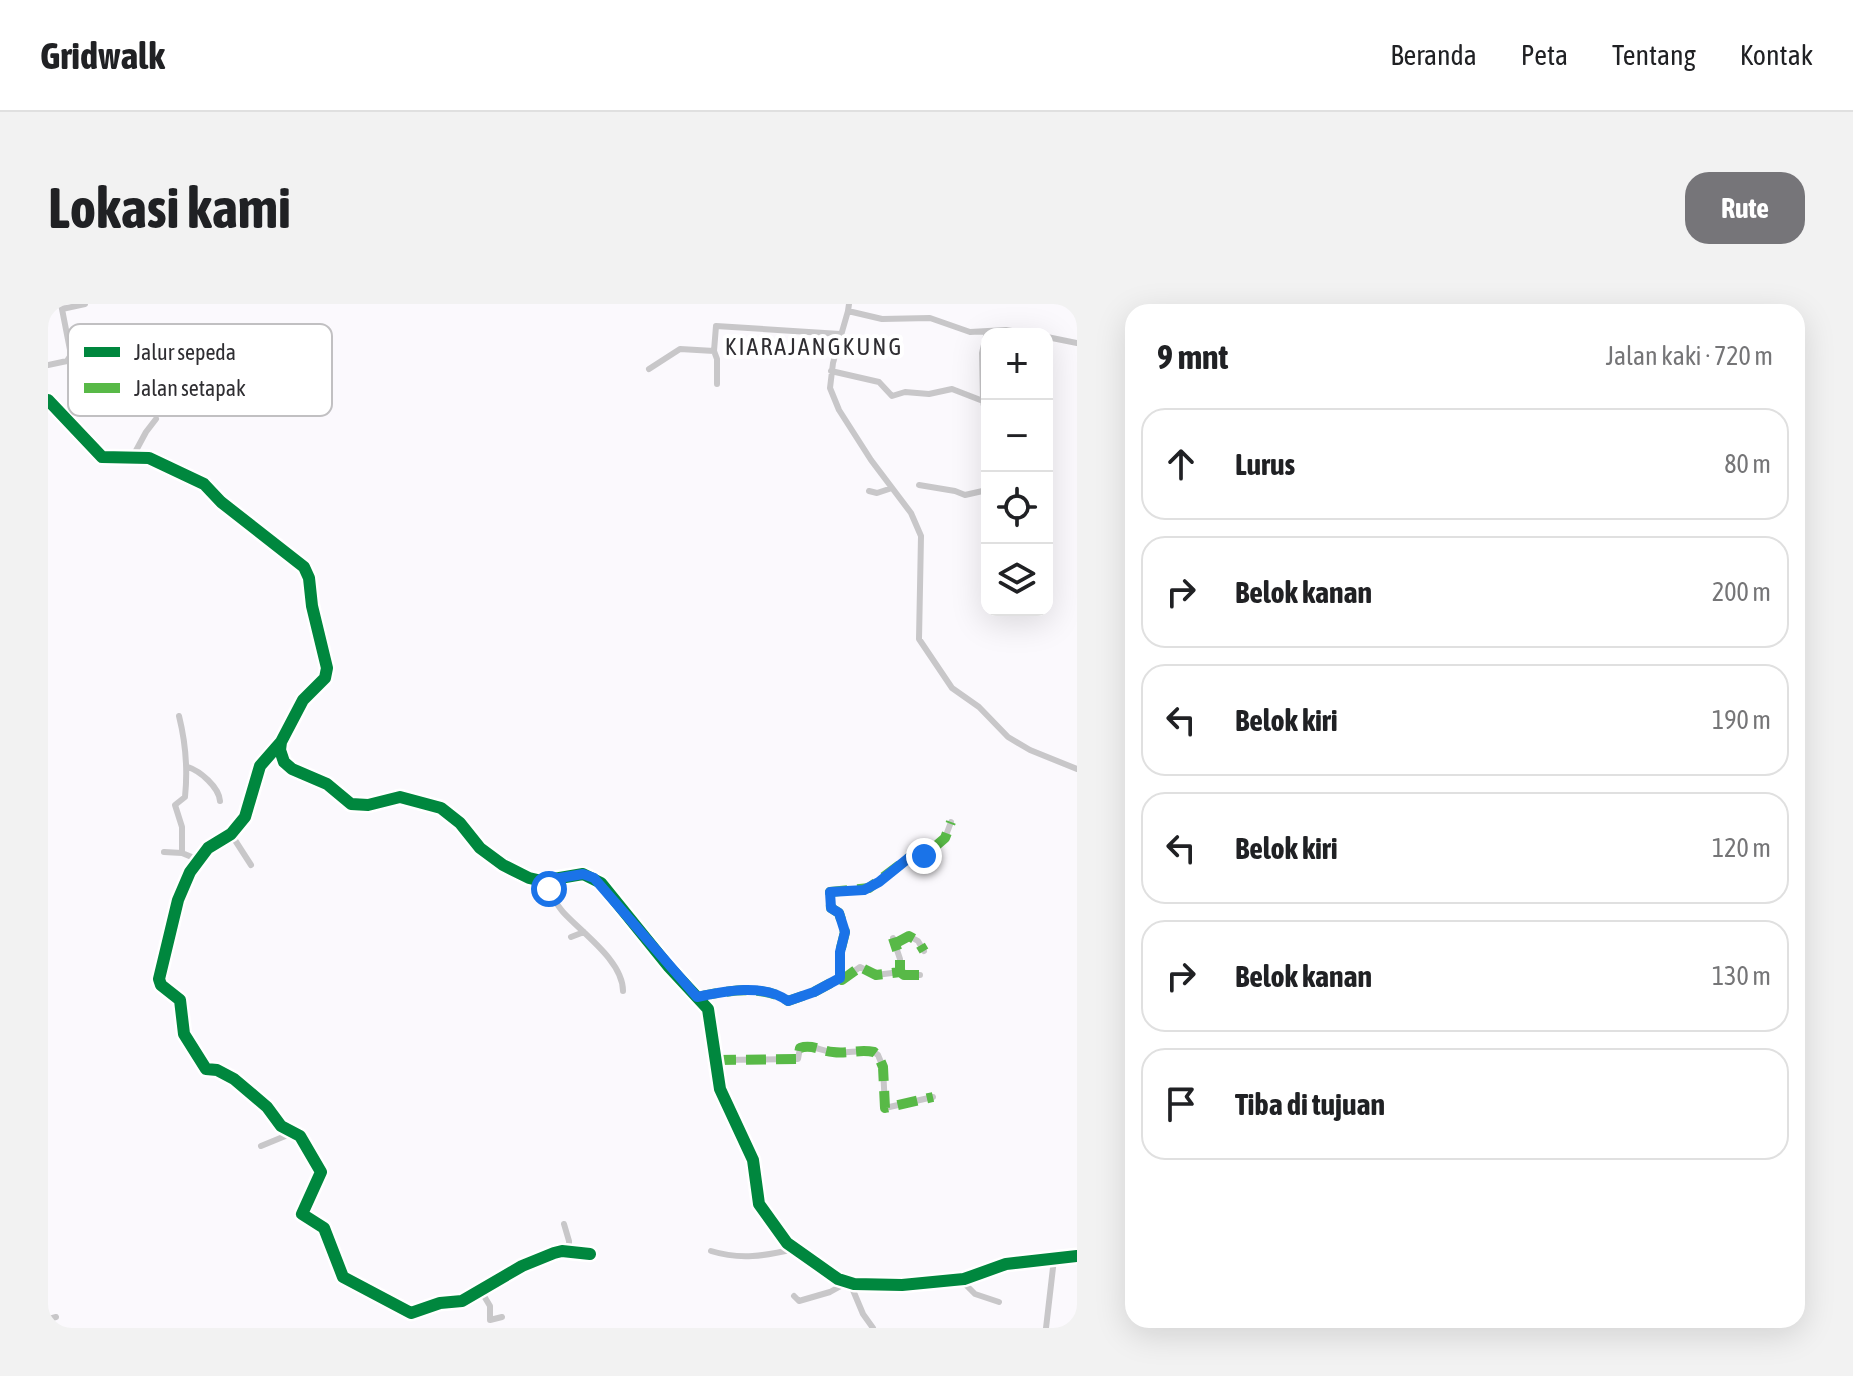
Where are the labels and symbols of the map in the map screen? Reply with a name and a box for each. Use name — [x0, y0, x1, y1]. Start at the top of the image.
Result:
legend — [68, 324, 332, 416]
district label: KIARAJANGKUNG — [725, 333, 903, 360]
text: Jalur sepeda — [134, 339, 236, 365]
text: Jalan setapak — [134, 375, 246, 401]
route end — [906, 838, 942, 874]
route start — [531, 871, 567, 907]

